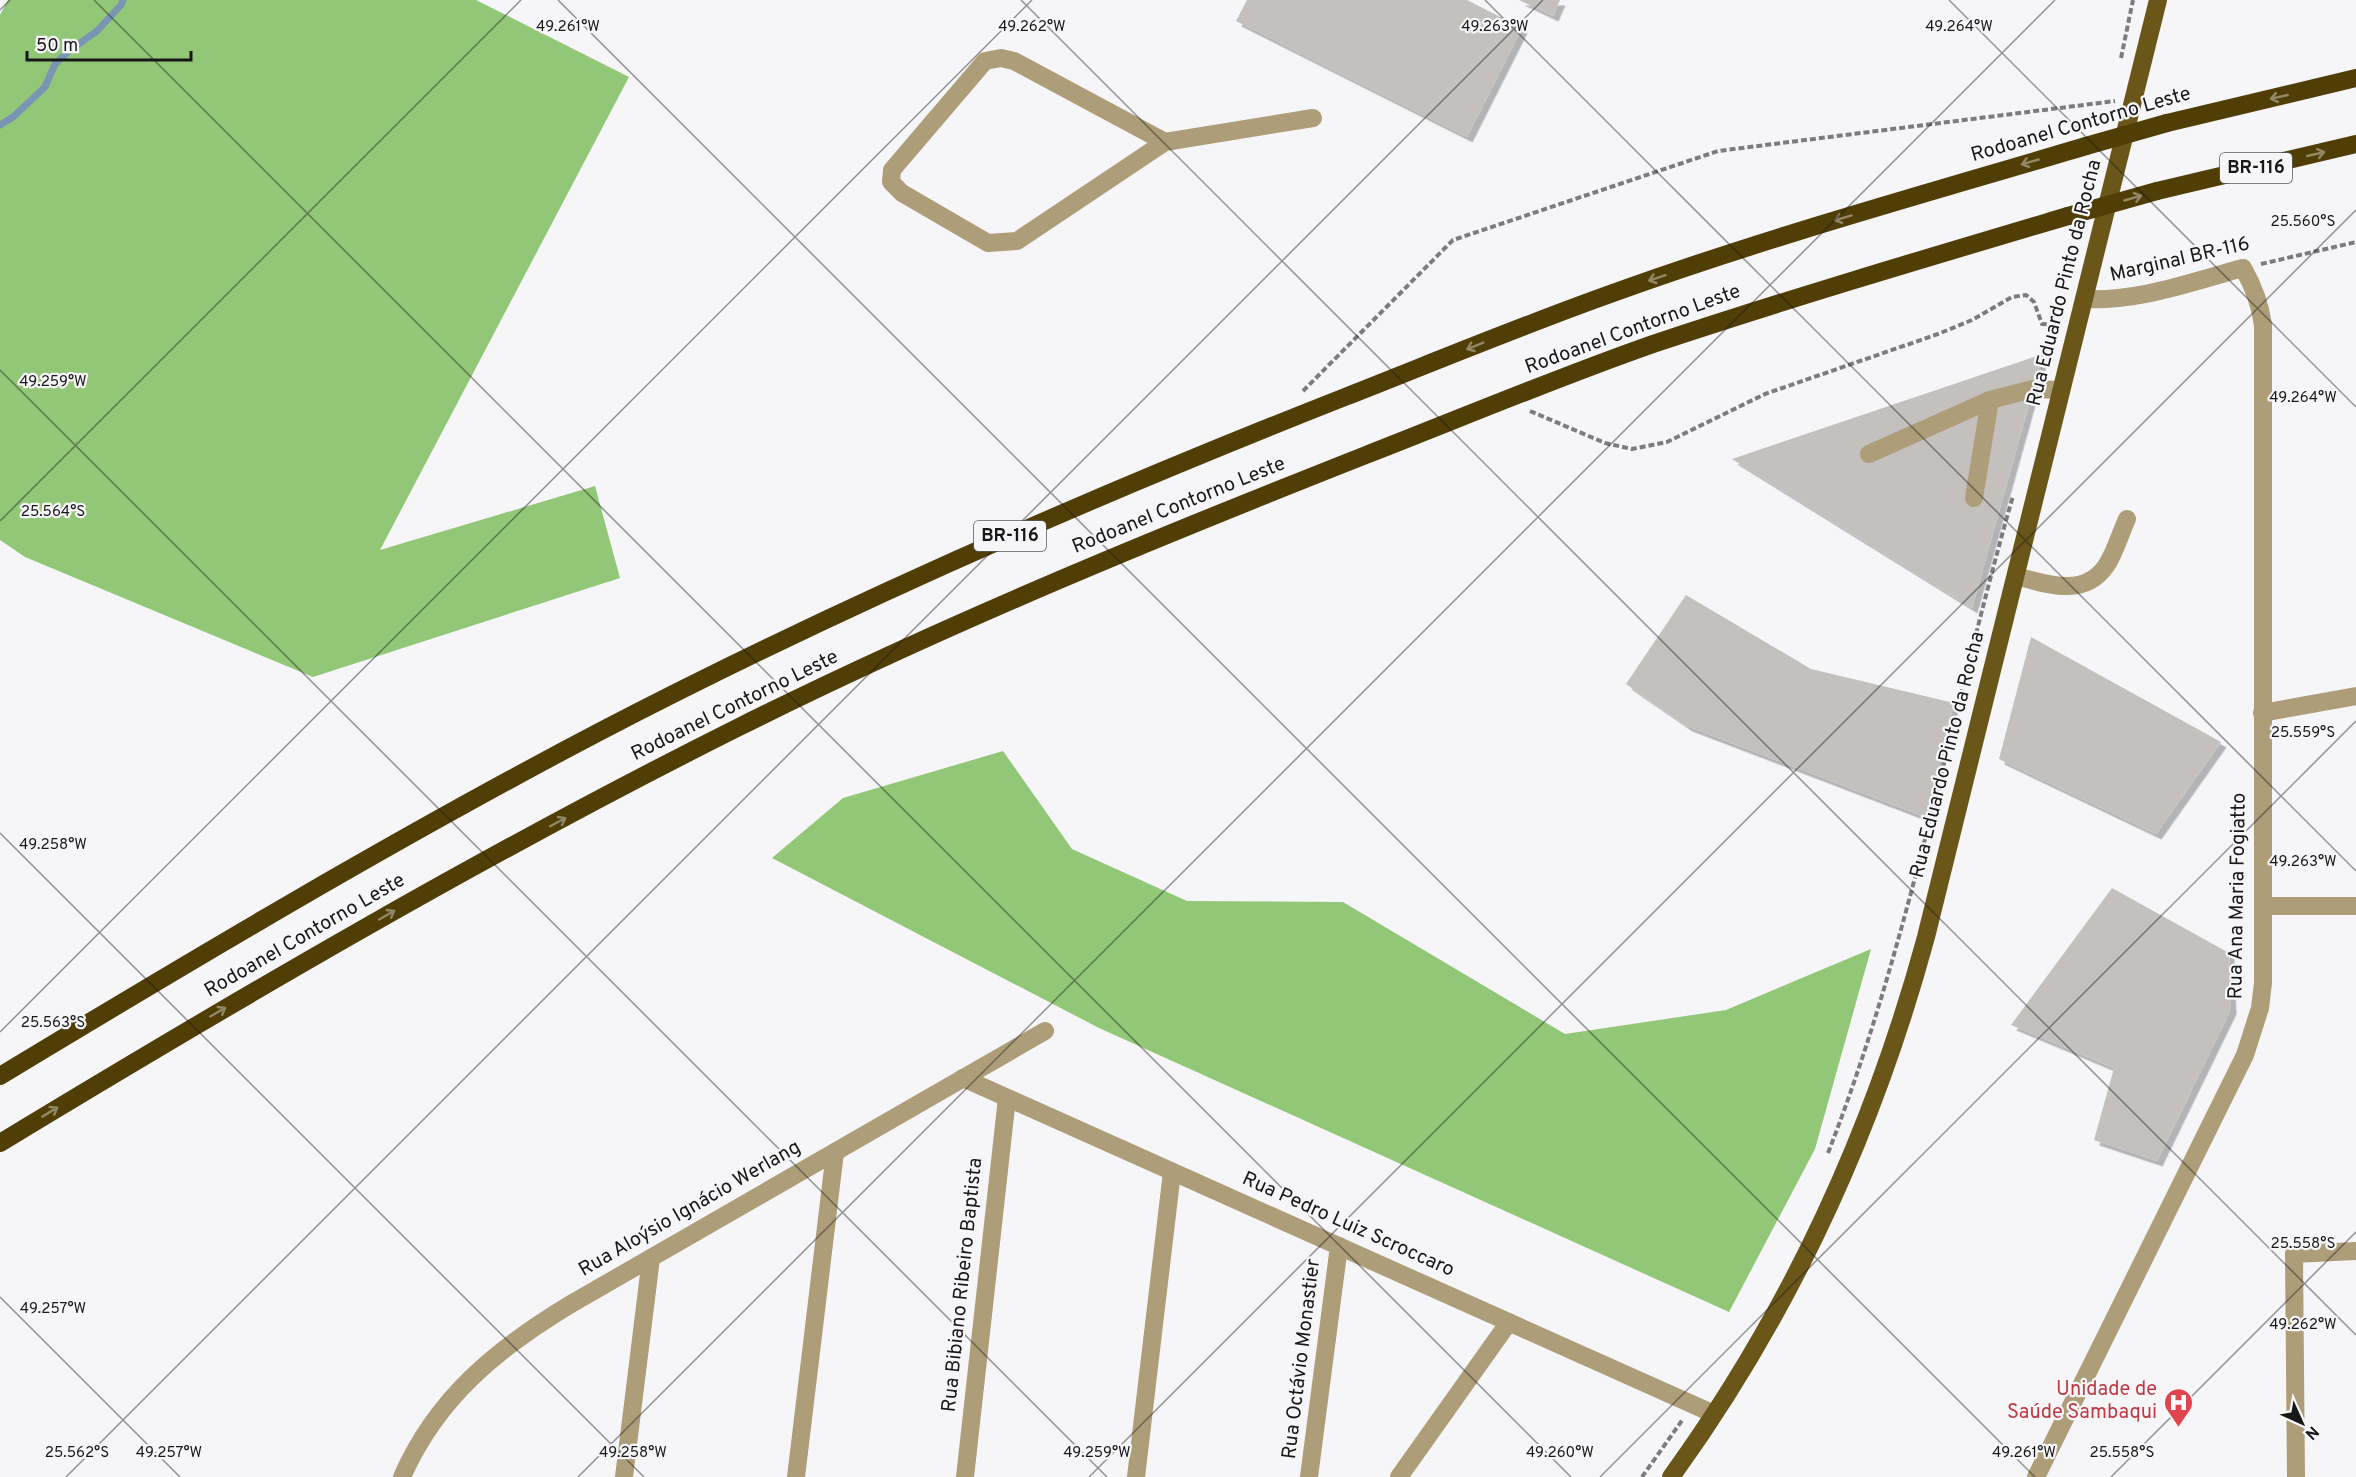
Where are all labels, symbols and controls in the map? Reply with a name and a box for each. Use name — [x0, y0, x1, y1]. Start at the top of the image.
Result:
text: 49.261°W — [536, 18, 600, 37]
text: 49.262°W — [998, 18, 1066, 37]
text: 49.263°W — [1461, 18, 1529, 37]
text: 49.264°W — [1925, 18, 1993, 37]
scale bar — [27, 24, 190, 62]
text: 50 m — [36, 35, 78, 58]
street label: Rodoanel Contorno Leste — [1968, 81, 2194, 169]
one-way arrow — [2269, 91, 2288, 103]
one-way arrow — [2306, 147, 2325, 159]
road number: BR-116 — [2220, 153, 2292, 183]
one-way arrow — [2021, 157, 2040, 168]
street label: Rua Eduardo Pinto da Rocha — [2022, 157, 2108, 409]
one-way arrow — [2123, 192, 2142, 203]
one-way arrow — [1834, 213, 1853, 224]
text: 25.560°S — [2271, 213, 2335, 232]
street label: Marginal BR-116 — [2108, 231, 2252, 289]
one-way arrow — [1648, 273, 1667, 284]
street label: Rodoanel Contorno Leste — [1522, 279, 1744, 381]
one-way arrow — [1466, 341, 1485, 352]
text: 49.259°W — [19, 373, 87, 392]
text: 49.264°W — [2269, 389, 2337, 408]
street label: Rodoanel Contorno Leste — [1069, 451, 1289, 561]
text: 25.564°S — [21, 503, 85, 522]
road number: BR-116 — [974, 521, 1046, 551]
street label: Rua Eduardo Pinto da Rocha — [1905, 629, 1991, 881]
street label: Rodoanel Contorno Leste — [627, 644, 843, 768]
text: 25.559°S — [2271, 724, 2335, 743]
street label: Rua Ana Maria Fogiatto — [2223, 792, 2253, 1000]
one-way arrow — [548, 816, 566, 827]
text: 49.258°W — [19, 836, 87, 855]
text: 49.263°W — [2269, 853, 2337, 872]
street label: Rodoanel Contorno Leste — [200, 868, 410, 1004]
one-way arrow — [377, 909, 395, 920]
one-way arrow — [209, 1006, 226, 1018]
text: 25.563°S — [21, 1014, 85, 1033]
one-way arrow — [41, 1106, 58, 1118]
street label: Rua Aloýsio Ignácio Werlang — [574, 1135, 806, 1283]
street label: Rua Bibiano Ribeiro Baptista — [937, 1156, 989, 1414]
street label: Rua Pedro Luiz Scroccaro — [1238, 1166, 1458, 1284]
text: 25.558°S — [2271, 1235, 2335, 1254]
street label: Rua Octávio Monastier — [1277, 1257, 1327, 1461]
text: 49.257°W — [20, 1300, 86, 1319]
text: 49.262°W — [2269, 1316, 2337, 1335]
place label: Unidade de Saúde Sambaqui — [2007, 1377, 2157, 1426]
hospital icon: Unidade de Saúde Sambaqui — [2162, 1386, 2194, 1428]
north arrow — [2272, 1393, 2332, 1453]
text: N — [2300, 1421, 2322, 1443]
text: 25.562°S — [45, 1444, 109, 1463]
text: 49.257°W — [136, 1444, 202, 1463]
text: 49.258°W — [599, 1444, 667, 1463]
text: 49.259°W — [1063, 1444, 1131, 1463]
text: 49.260°W — [1526, 1444, 1594, 1463]
text: 49.261°W — [1992, 1444, 2056, 1463]
text: 25.558°S — [2090, 1444, 2154, 1463]

